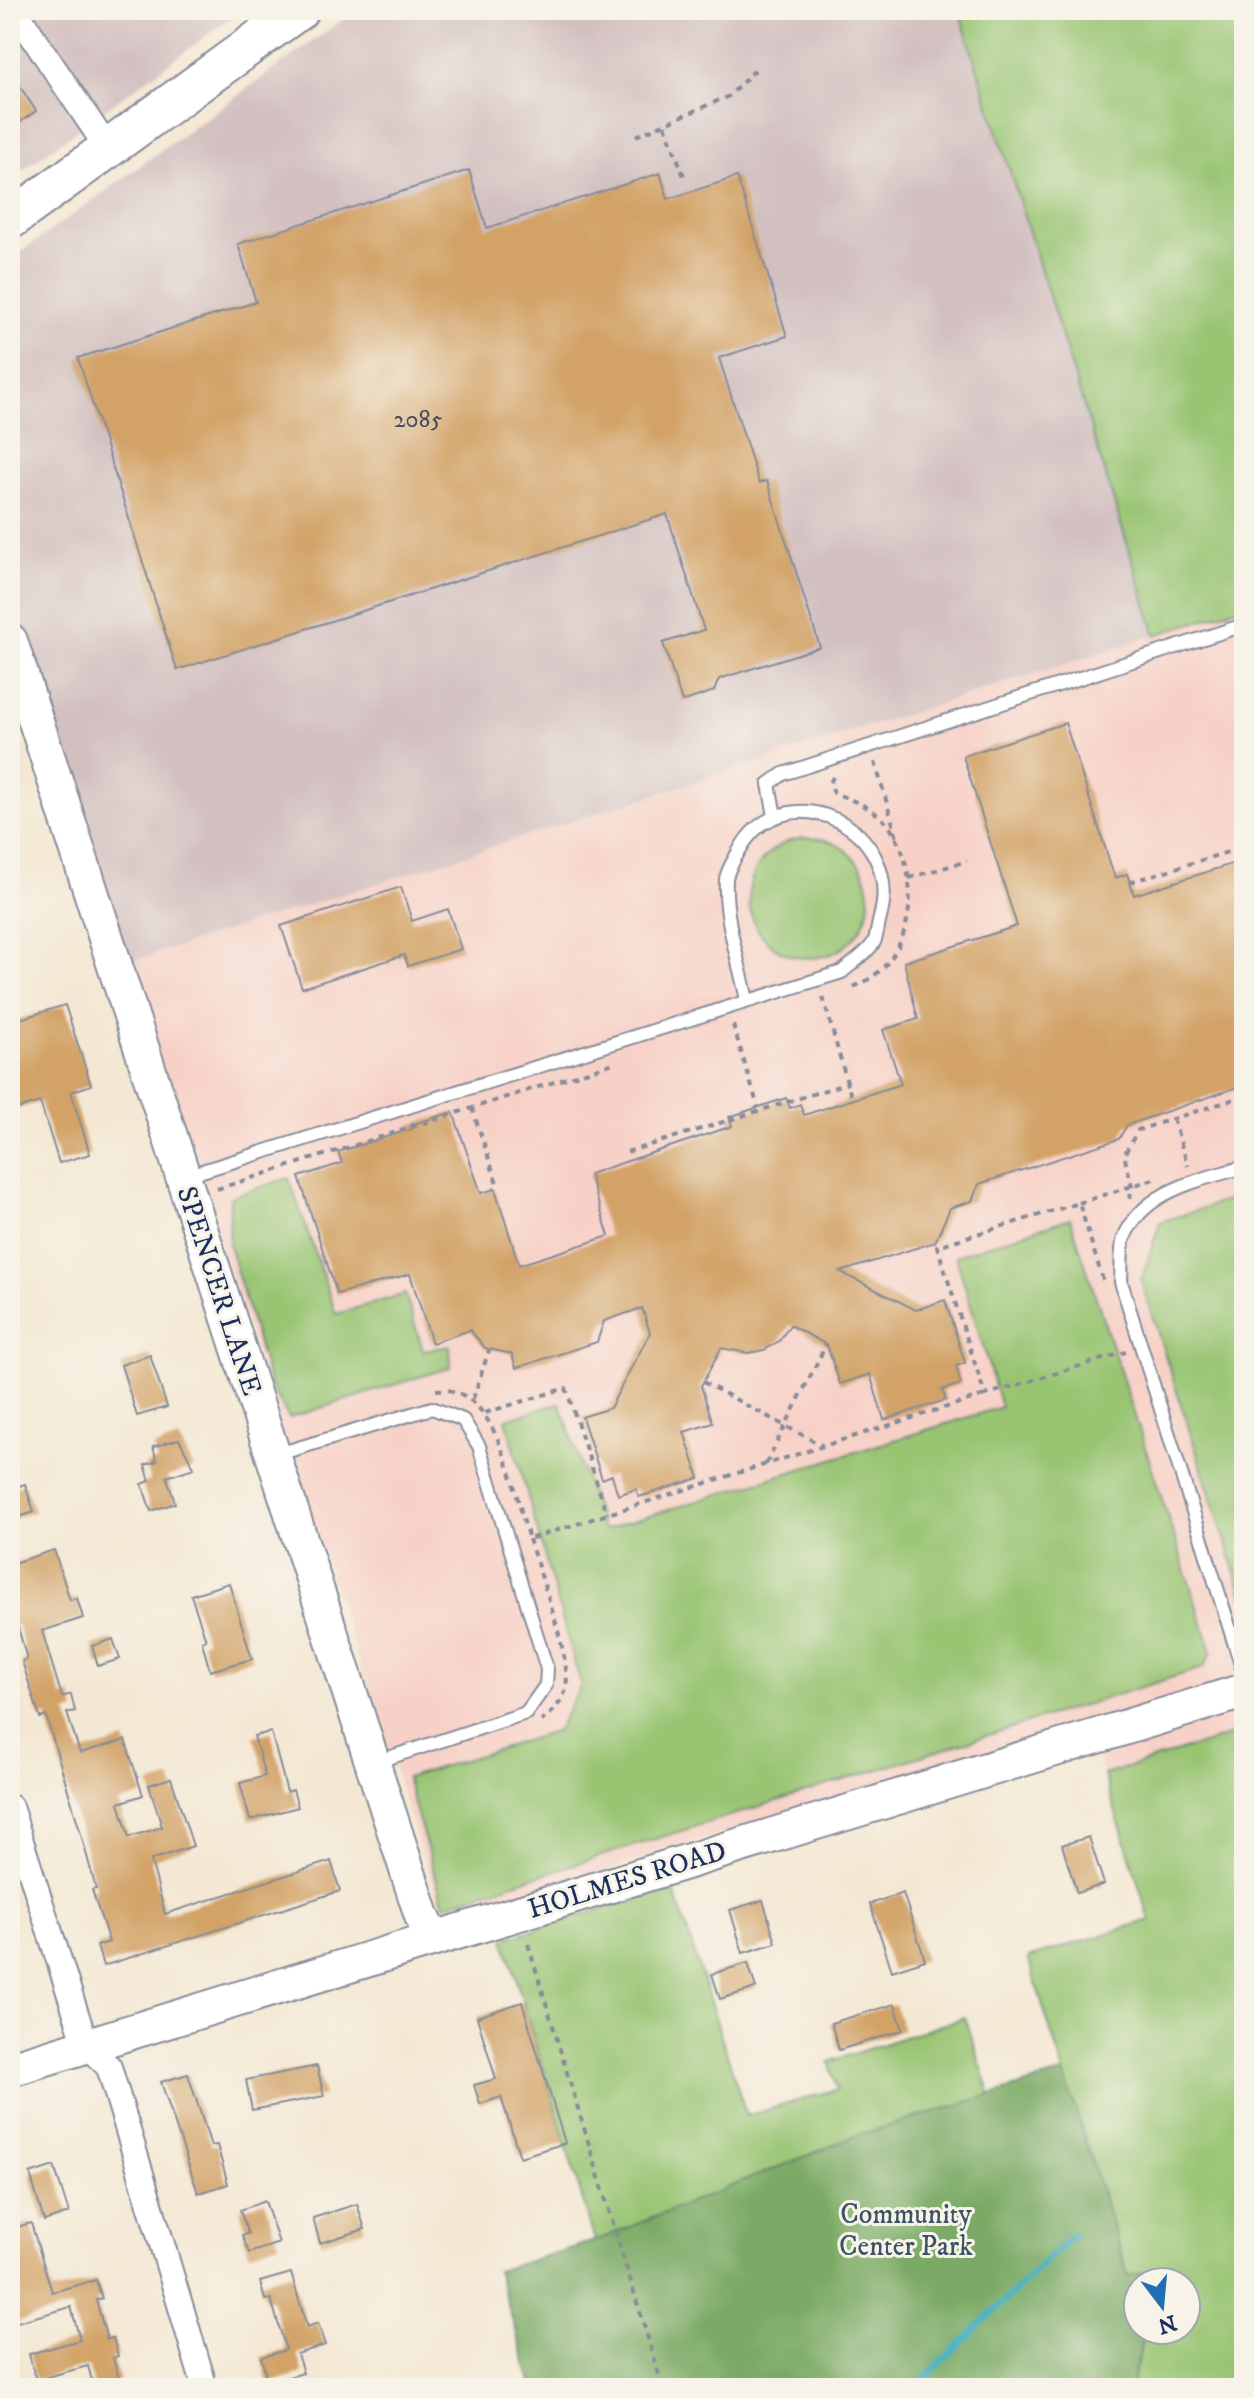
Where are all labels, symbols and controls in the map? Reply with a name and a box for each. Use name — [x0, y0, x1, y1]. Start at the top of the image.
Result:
house number: 2085 — [394, 405, 442, 435]
street label: SPENCER LANE — [169, 1182, 269, 1400]
street label: HOLMES ROAD — [524, 1833, 730, 1927]
park label: Community Center Park — [839, 2197, 973, 2264]
north arrow — [1122, 2266, 1202, 2346]
text: N — [1155, 2308, 1180, 2339]

